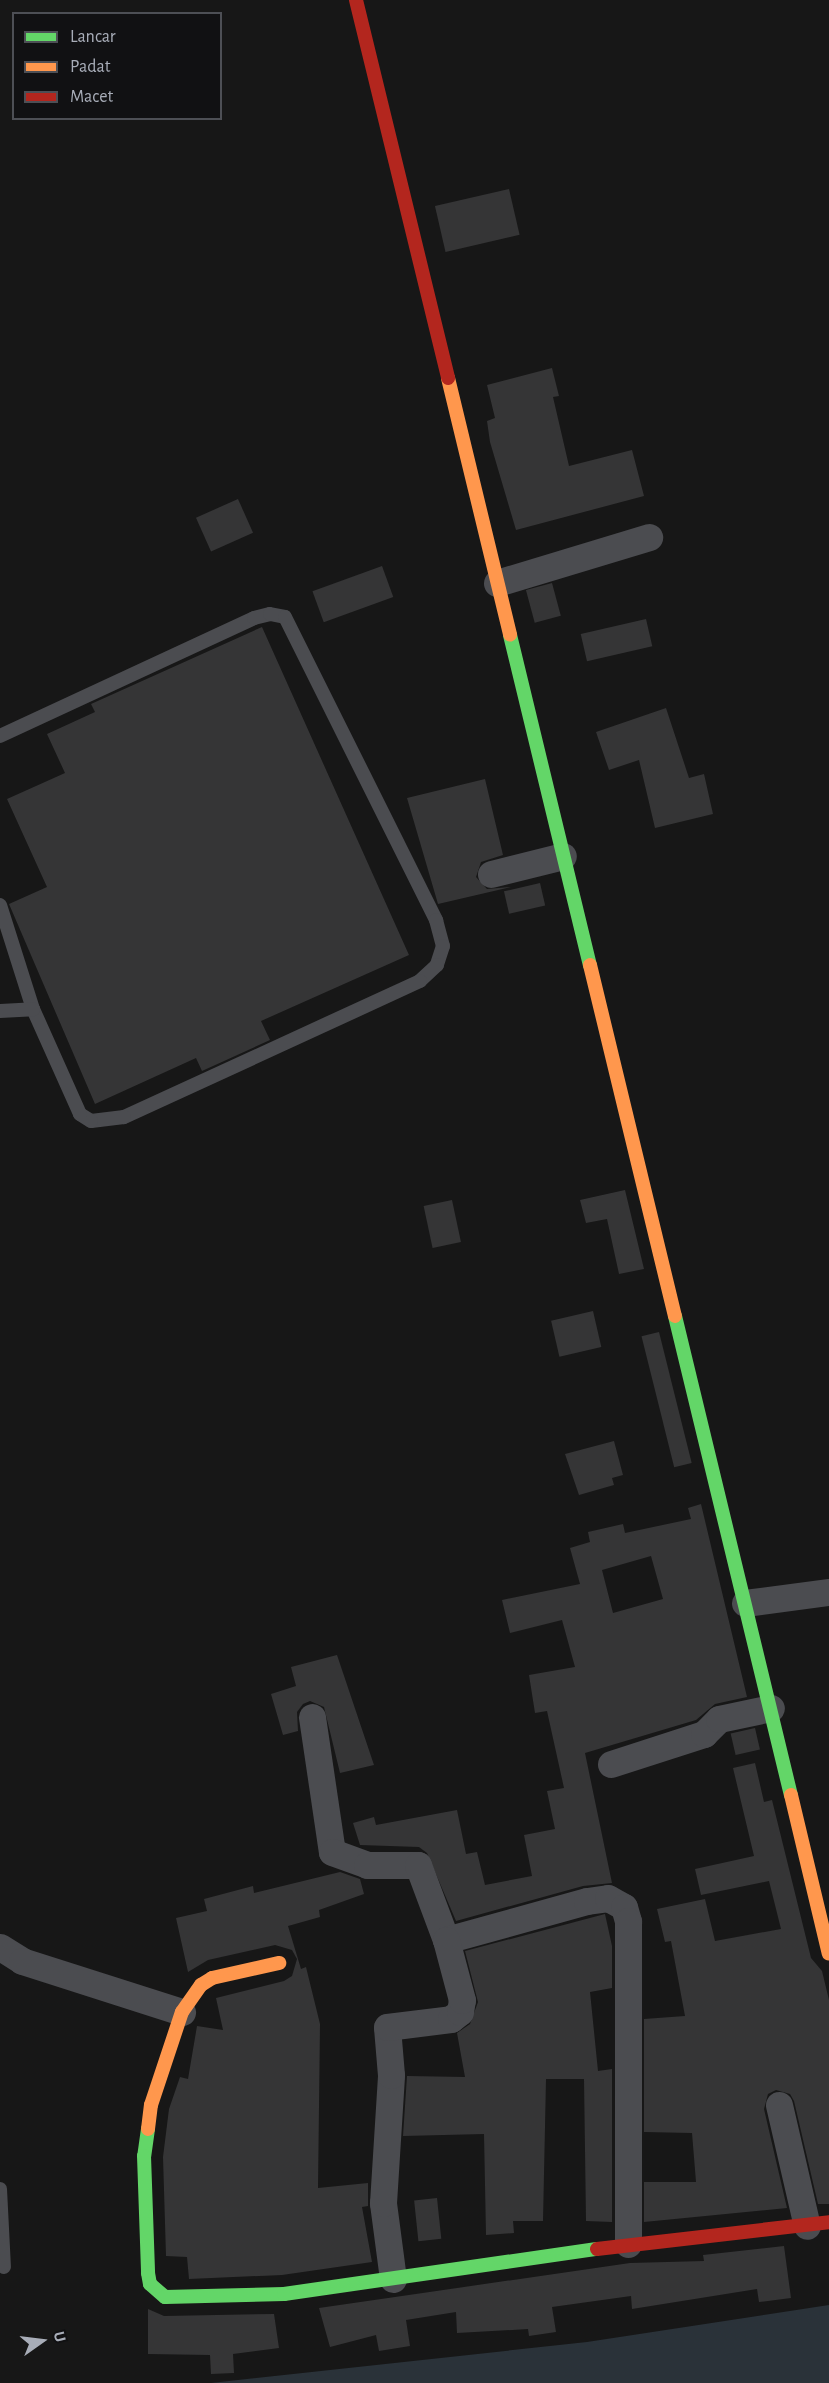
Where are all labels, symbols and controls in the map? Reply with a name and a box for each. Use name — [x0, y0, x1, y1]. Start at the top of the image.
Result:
legend — [12, 12, 222, 120]
text: Lancar — [70, 28, 116, 46]
text: Padat — [70, 58, 111, 76]
text: Macet — [70, 88, 113, 106]
north arrow — [12, 2311, 72, 2371]
text: U — [50, 2330, 68, 2344]

